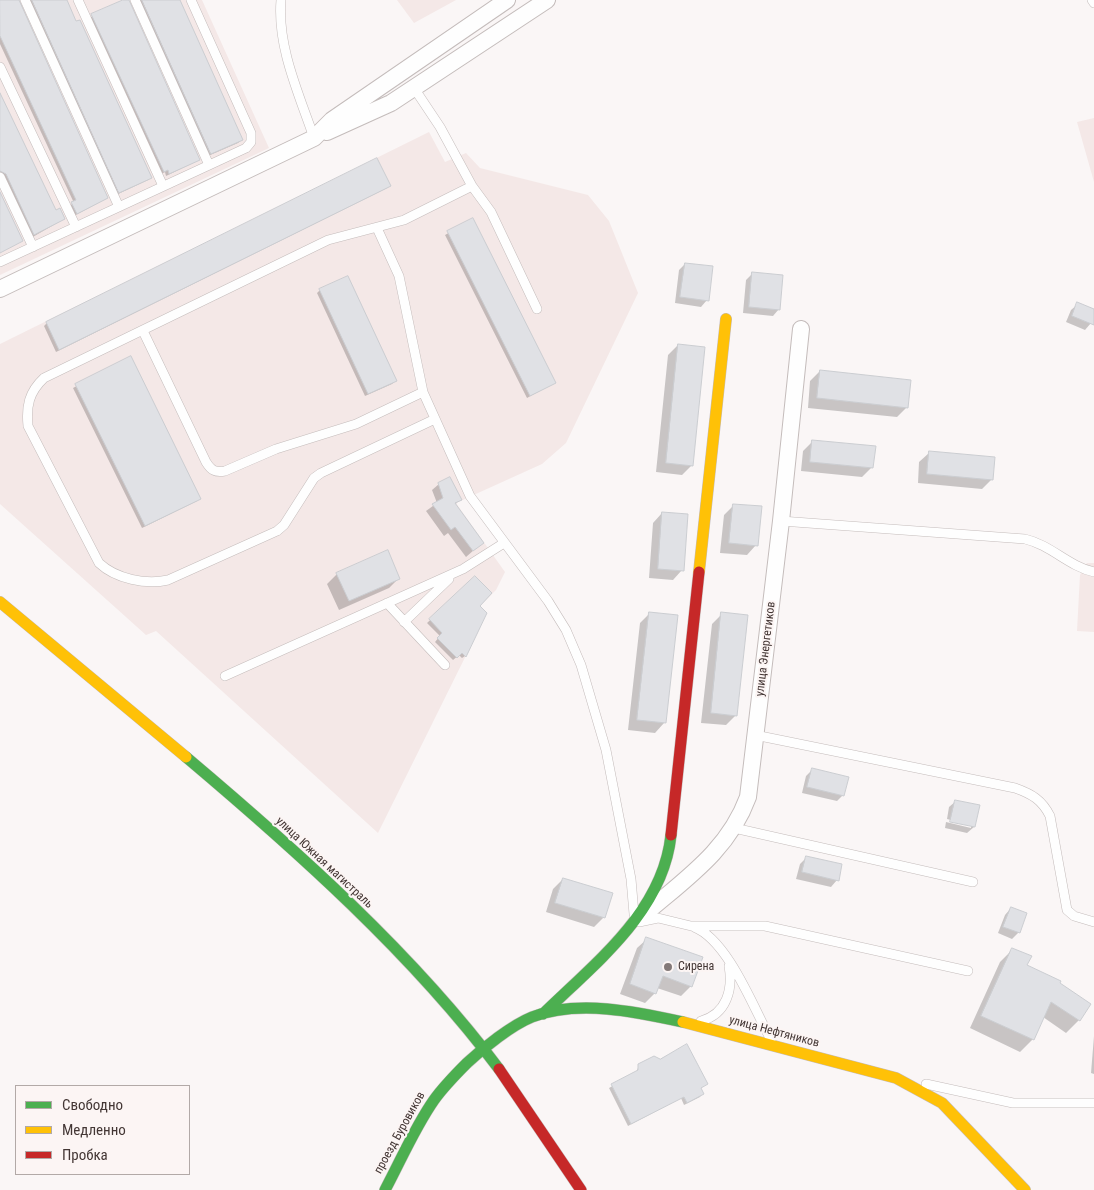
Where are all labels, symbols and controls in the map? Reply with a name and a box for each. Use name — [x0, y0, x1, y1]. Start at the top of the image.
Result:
street label: улица Энергетиков — [753, 601, 779, 697]
street label: улица Южная магистраль — [272, 814, 376, 912]
place label: Сирена — [678, 960, 714, 974]
marker: Сирена — [662, 961, 674, 973]
street label: улица Нефтяников — [727, 1013, 821, 1051]
legend — [15, 1085, 190, 1175]
street label: проезд Буровиков — [371, 1089, 429, 1177]
text: Свободно — [62, 1096, 123, 1114]
text: Медленно — [62, 1121, 126, 1139]
text: Пробка — [62, 1146, 108, 1164]

